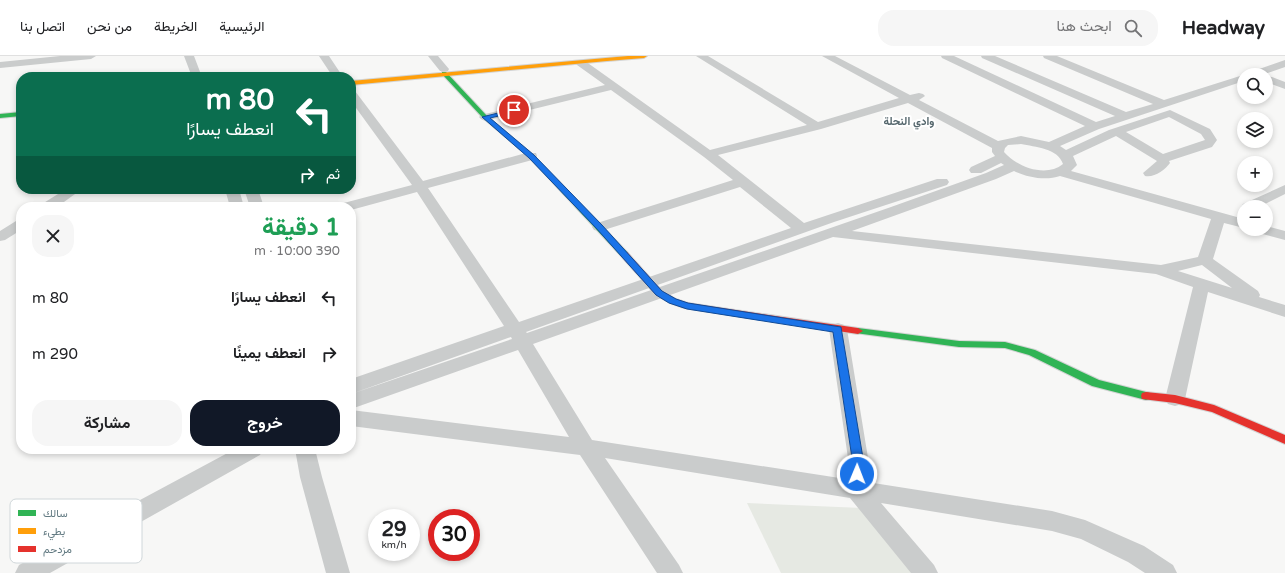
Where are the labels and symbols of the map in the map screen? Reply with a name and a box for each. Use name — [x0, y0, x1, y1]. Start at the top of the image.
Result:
pin — [497, 93, 531, 127]
district label: وادي النحلة — [884, 115, 934, 130]
position arrow — [836, 453, 878, 495]
legend — [10, 499, 142, 563]
text: سالك — [43, 507, 68, 520]
speed limit sign: 30 — [428, 509, 480, 561]
text: بطيء — [43, 525, 65, 541]
text: مزدحم — [43, 543, 72, 557]

